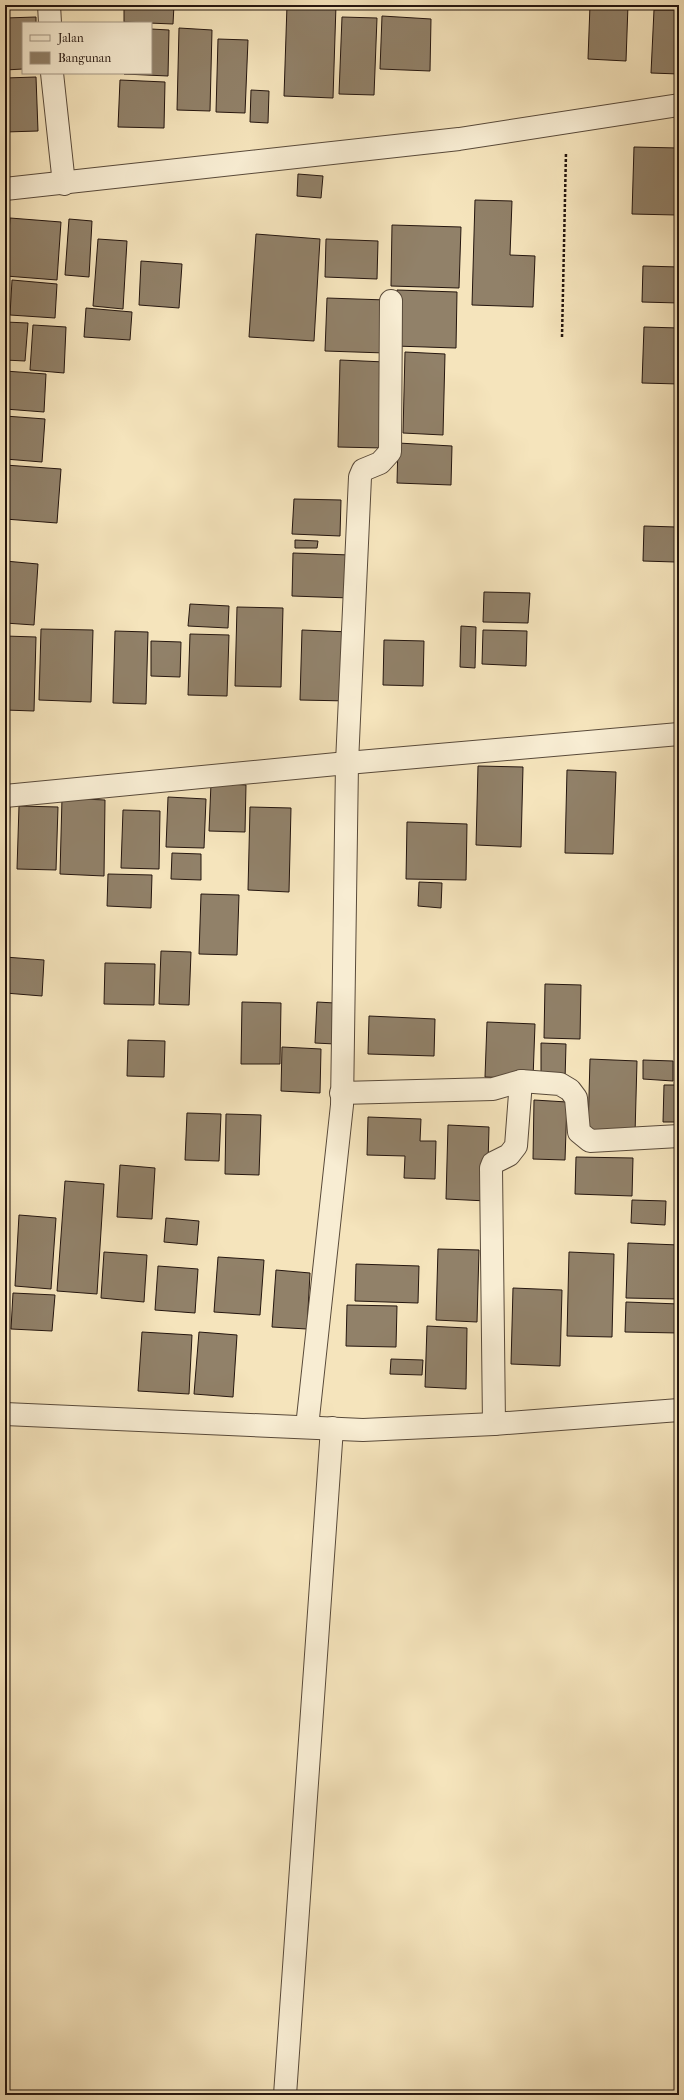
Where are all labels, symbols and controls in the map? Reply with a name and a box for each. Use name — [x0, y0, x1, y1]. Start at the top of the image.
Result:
legend — [22, 22, 152, 74]
text: Jalan — [57, 31, 84, 45]
text: Bangunan — [58, 51, 111, 65]

